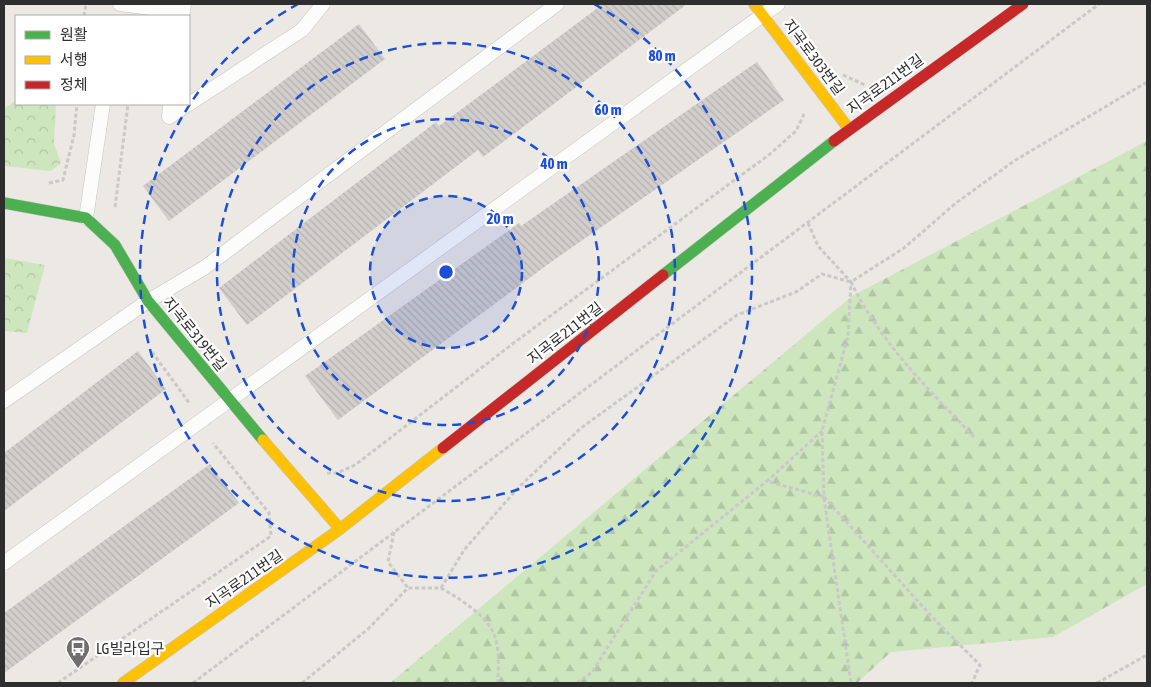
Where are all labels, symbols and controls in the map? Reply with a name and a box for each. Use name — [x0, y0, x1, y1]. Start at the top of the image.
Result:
legend — [15, 15, 190, 105]
street label: 지곡로303번길 — [780, 16, 848, 98]
text: 원활 — [60, 26, 88, 43]
text: 80 m — [649, 47, 676, 64]
text: 서행 — [60, 51, 88, 68]
street label: 지곡로211번길 — [844, 51, 926, 117]
text: 정체 — [60, 76, 88, 93]
text: 60 m — [595, 101, 622, 118]
text: 40 m — [540, 155, 568, 172]
text: 20 m — [487, 210, 514, 227]
centre of rings — [437, 263, 455, 281]
street label: 지곡로319번길 — [160, 294, 230, 374]
street label: 지곡로211번길 — [524, 299, 606, 367]
street label: 지곡로211번길 — [202, 546, 286, 612]
bus stop icon: LG빌라입구 — [65, 635, 91, 669]
place label: LG빌라입구 — [96, 640, 165, 657]

